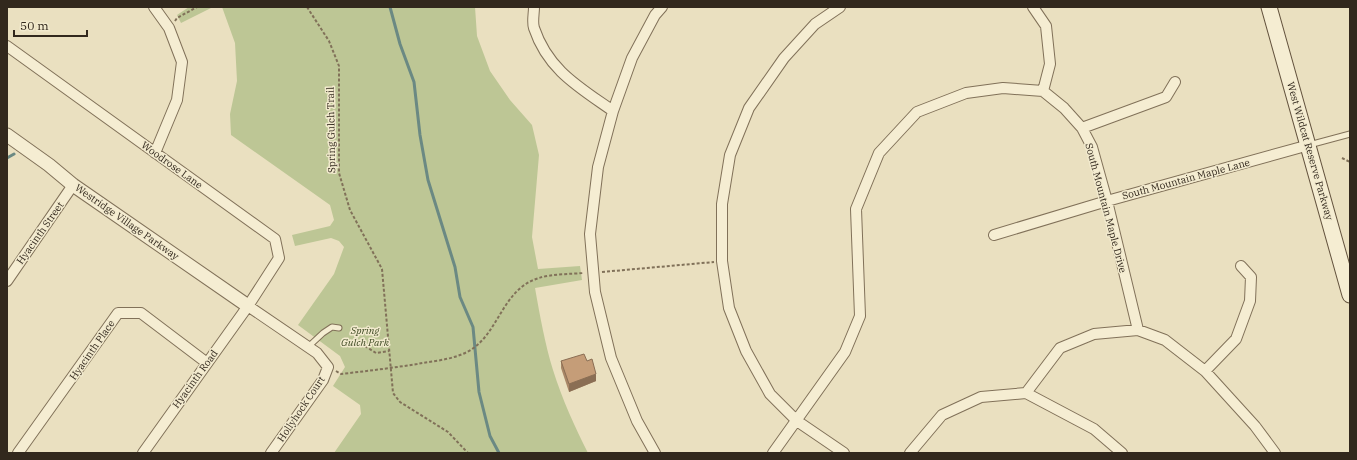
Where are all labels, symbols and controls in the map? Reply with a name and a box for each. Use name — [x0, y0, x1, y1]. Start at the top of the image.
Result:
scale bar — [14, 12, 87, 38]
text: 50 m — [20, 18, 49, 33]
street label: West Wildcat Reserve Parkway — [1284, 80, 1336, 222]
street label: Spring Gulch Trail — [324, 87, 338, 173]
street label: Woodrose Lane — [139, 138, 205, 192]
street label: South Mountain Maple Drive — [1082, 142, 1130, 274]
street label: South Mountain Maple Lane — [1121, 156, 1251, 202]
street label: Westridge Village Parkway — [73, 181, 182, 263]
street label: Hyacinth Street — [14, 199, 67, 267]
street label: Hyacinth Place — [66, 317, 118, 383]
park label: Spring Gulch Park — [341, 324, 390, 349]
street label: Hyacinth Road — [169, 347, 221, 411]
street label: Hollyhock Court — [274, 373, 328, 444]

